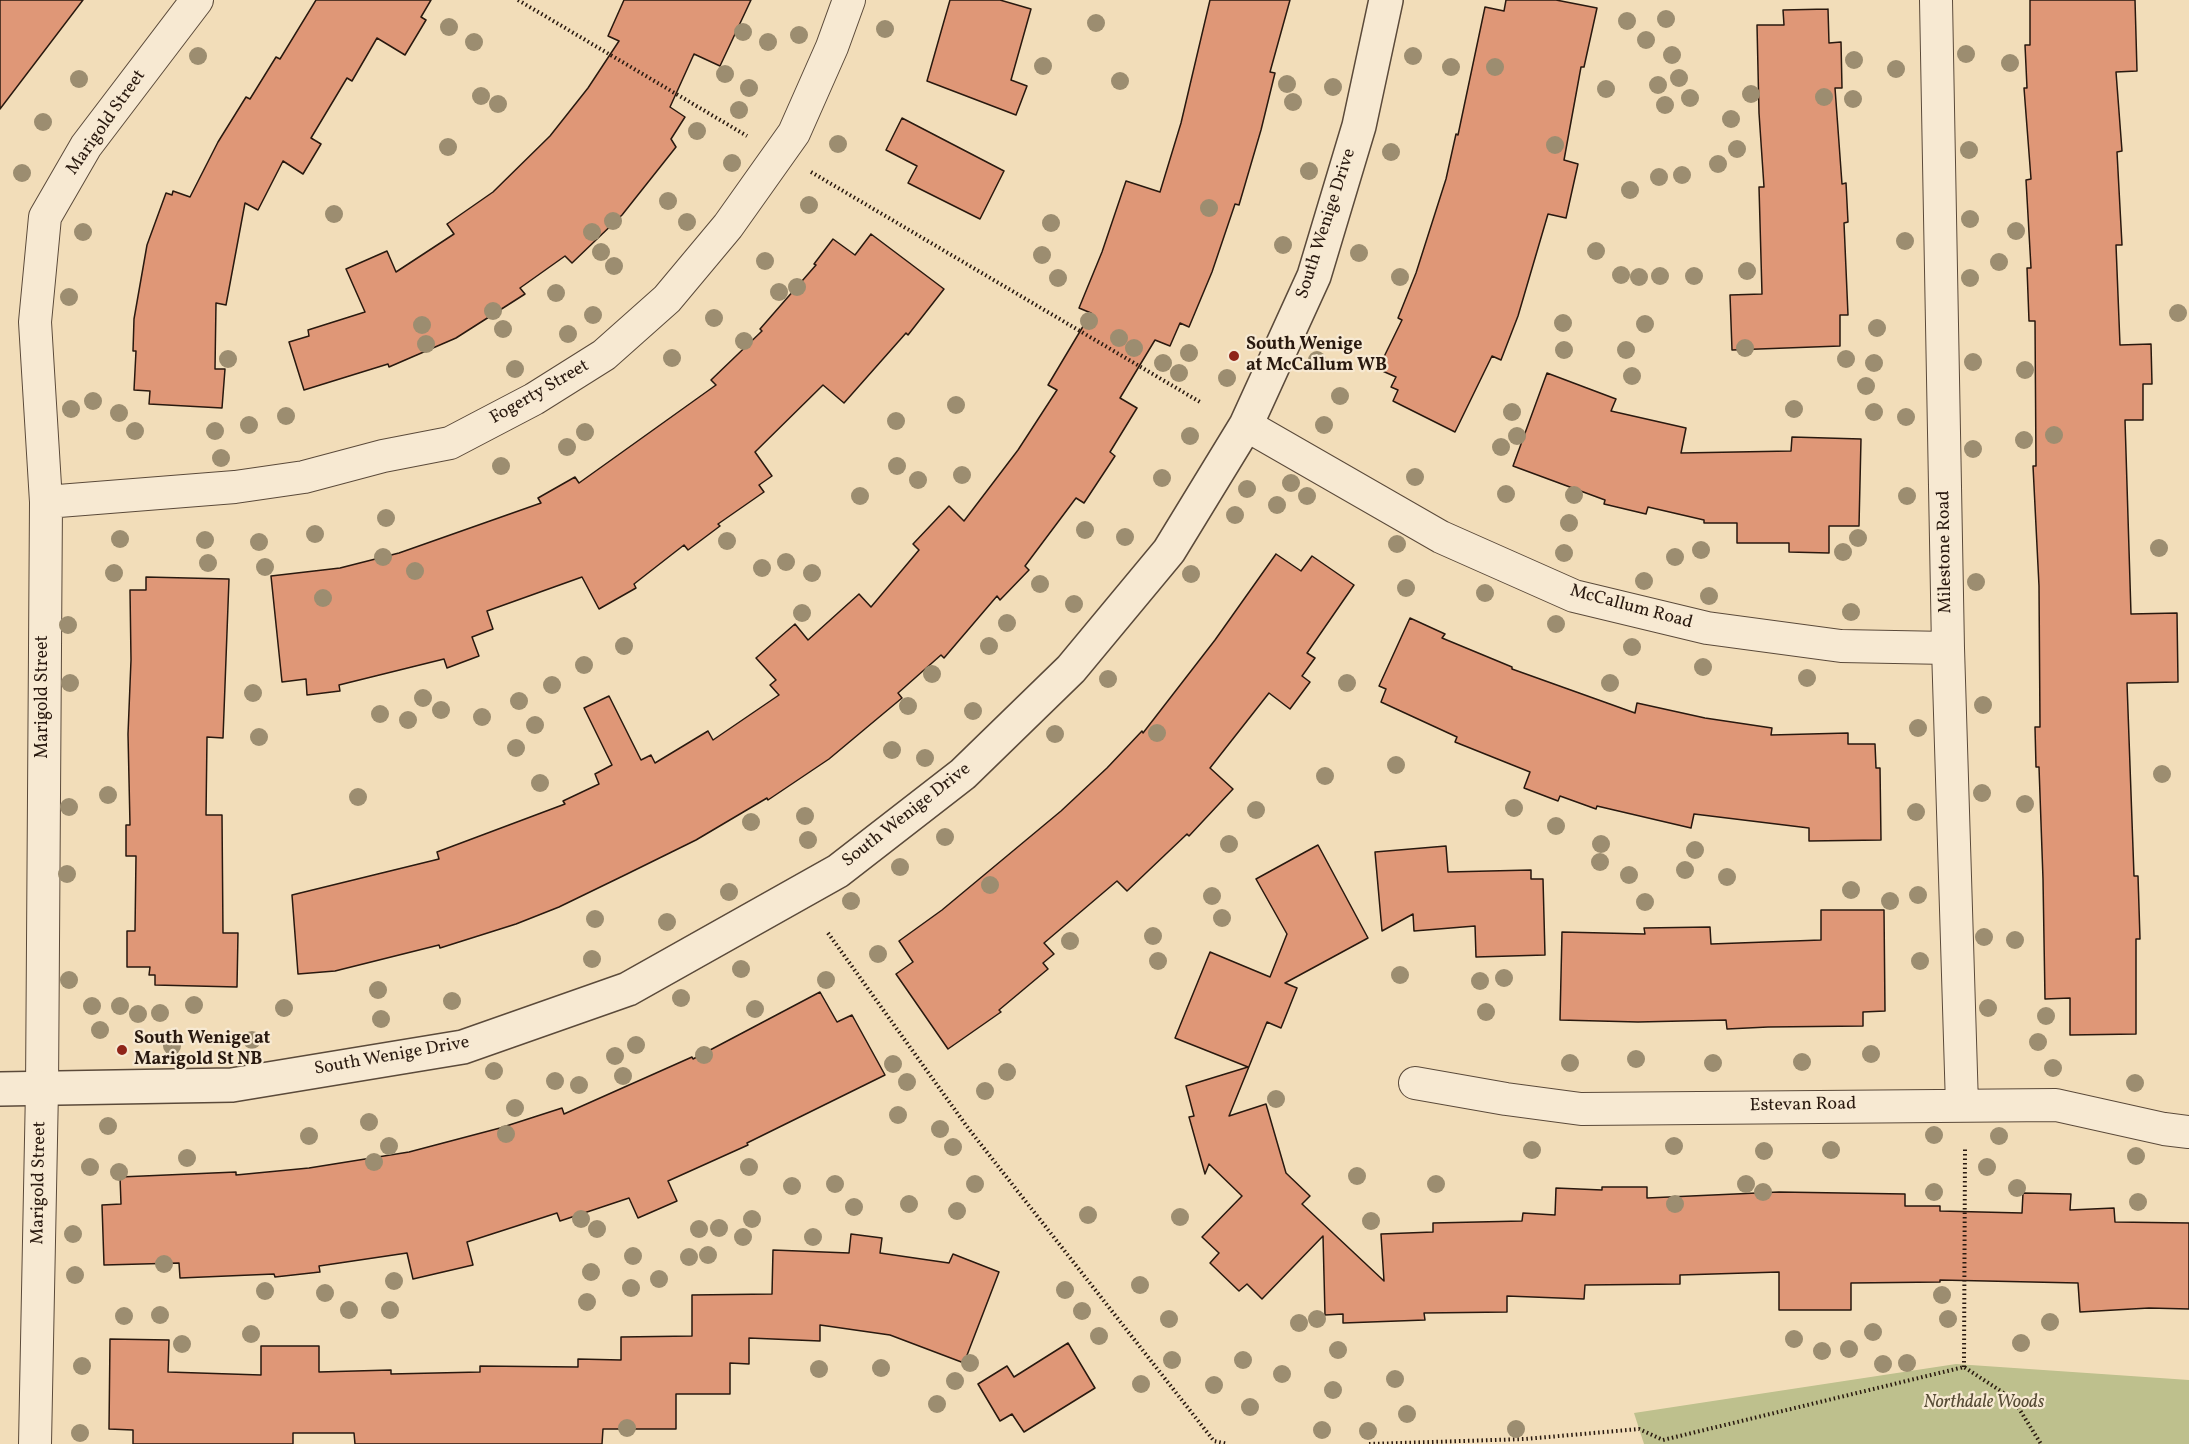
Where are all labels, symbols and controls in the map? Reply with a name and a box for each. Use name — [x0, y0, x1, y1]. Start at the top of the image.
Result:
street label: Marigold Street — [63, 66, 151, 180]
street label: South Wenige Drive — [1292, 146, 1362, 302]
place label: South Wenige at McCallum WB — [1246, 335, 1387, 378]
marker: South Wenige at McCallum WB — [1227, 349, 1241, 363]
street label: Fogerty Street — [487, 356, 593, 430]
street label: Milestone Road — [1934, 490, 1958, 614]
street label: McCallum Road — [1567, 581, 1695, 635]
street label: Marigold Street — [33, 635, 55, 759]
street label: South Wenige Drive — [839, 759, 975, 873]
place label: South Wenige at Marigold St NB — [134, 1029, 270, 1072]
street label: South Wenige Drive — [313, 1033, 471, 1081]
marker: South Wenige at Marigold St NB — [115, 1043, 129, 1057]
street label: Estevan Road — [1750, 1094, 1856, 1118]
street label: Marigold Street — [28, 1121, 52, 1245]
park label: Northdale Woods — [1924, 1393, 2044, 1415]

